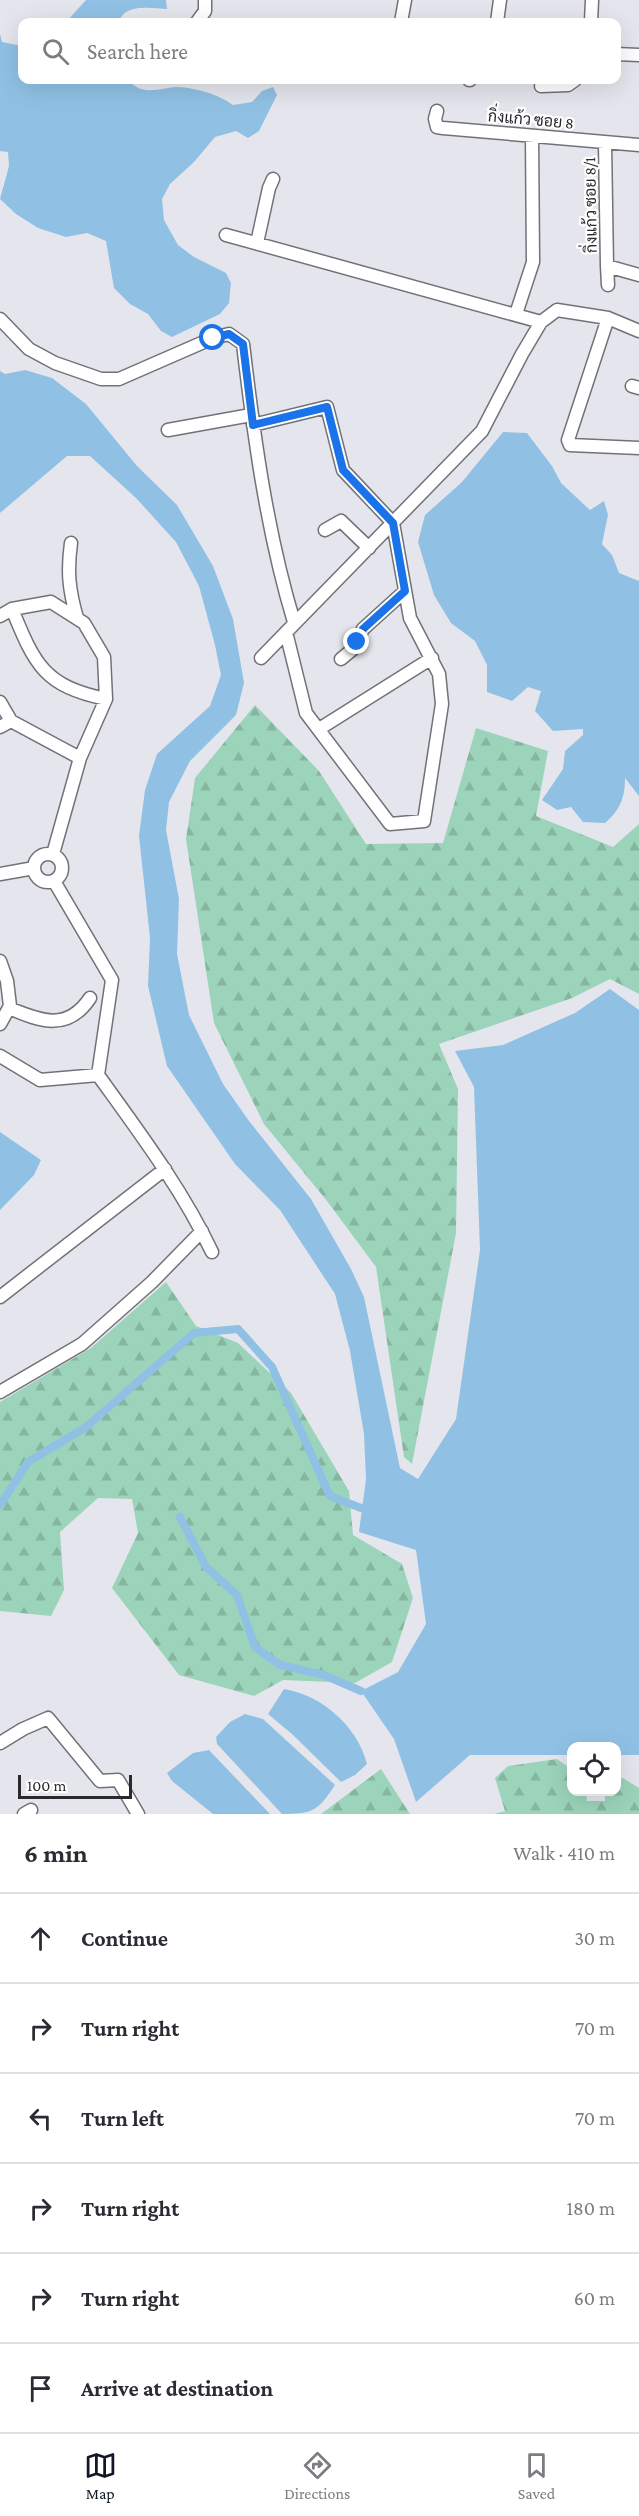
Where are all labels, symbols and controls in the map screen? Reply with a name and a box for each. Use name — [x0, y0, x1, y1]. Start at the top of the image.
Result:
search box — [18, 18, 621, 84]
icon: search — [39, 35, 72, 68]
text: Search here — [87, 39, 188, 64]
street label: กิ่งแก้ว ซอย 8 — [487, 102, 575, 132]
street label: กิ่งแก้ว ซอย 8/1 — [576, 157, 600, 253]
route start — [199, 324, 225, 350]
route end — [343, 628, 369, 654]
map controls — [567, 1742, 621, 1796]
button: locate — [567, 1742, 621, 1796]
scale bar — [18, 1772, 132, 1800]
text: 100 m — [27, 1777, 66, 1794]
text: 6 min — [24, 1839, 88, 1868]
text: Walk · 410 m — [513, 1842, 615, 1864]
icon: ahead — [24, 1922, 57, 1955]
text: Continue — [81, 1926, 168, 1951]
text: 30 m — [574, 1927, 615, 1949]
icon: right — [24, 2012, 57, 2045]
text: Turn right — [81, 2016, 179, 2041]
text: 70 m — [575, 2017, 615, 2039]
icon: left — [24, 2102, 57, 2135]
text: Turn left — [81, 2106, 164, 2131]
text: 70 m — [575, 2107, 615, 2129]
icon: right — [24, 2192, 57, 2225]
text: Turn right — [81, 2196, 179, 2221]
text: 180 m — [566, 2197, 615, 2219]
icon: right — [24, 2282, 57, 2315]
text: Turn right — [81, 2286, 179, 2311]
text: 60 m — [574, 2287, 615, 2309]
icon: arrive — [24, 2372, 57, 2405]
text: Arrive at destination — [81, 2376, 273, 2401]
tab: Map — [84, 2449, 117, 2502]
tab: Directions — [284, 2449, 350, 2502]
tab: Saved — [518, 2449, 555, 2502]

